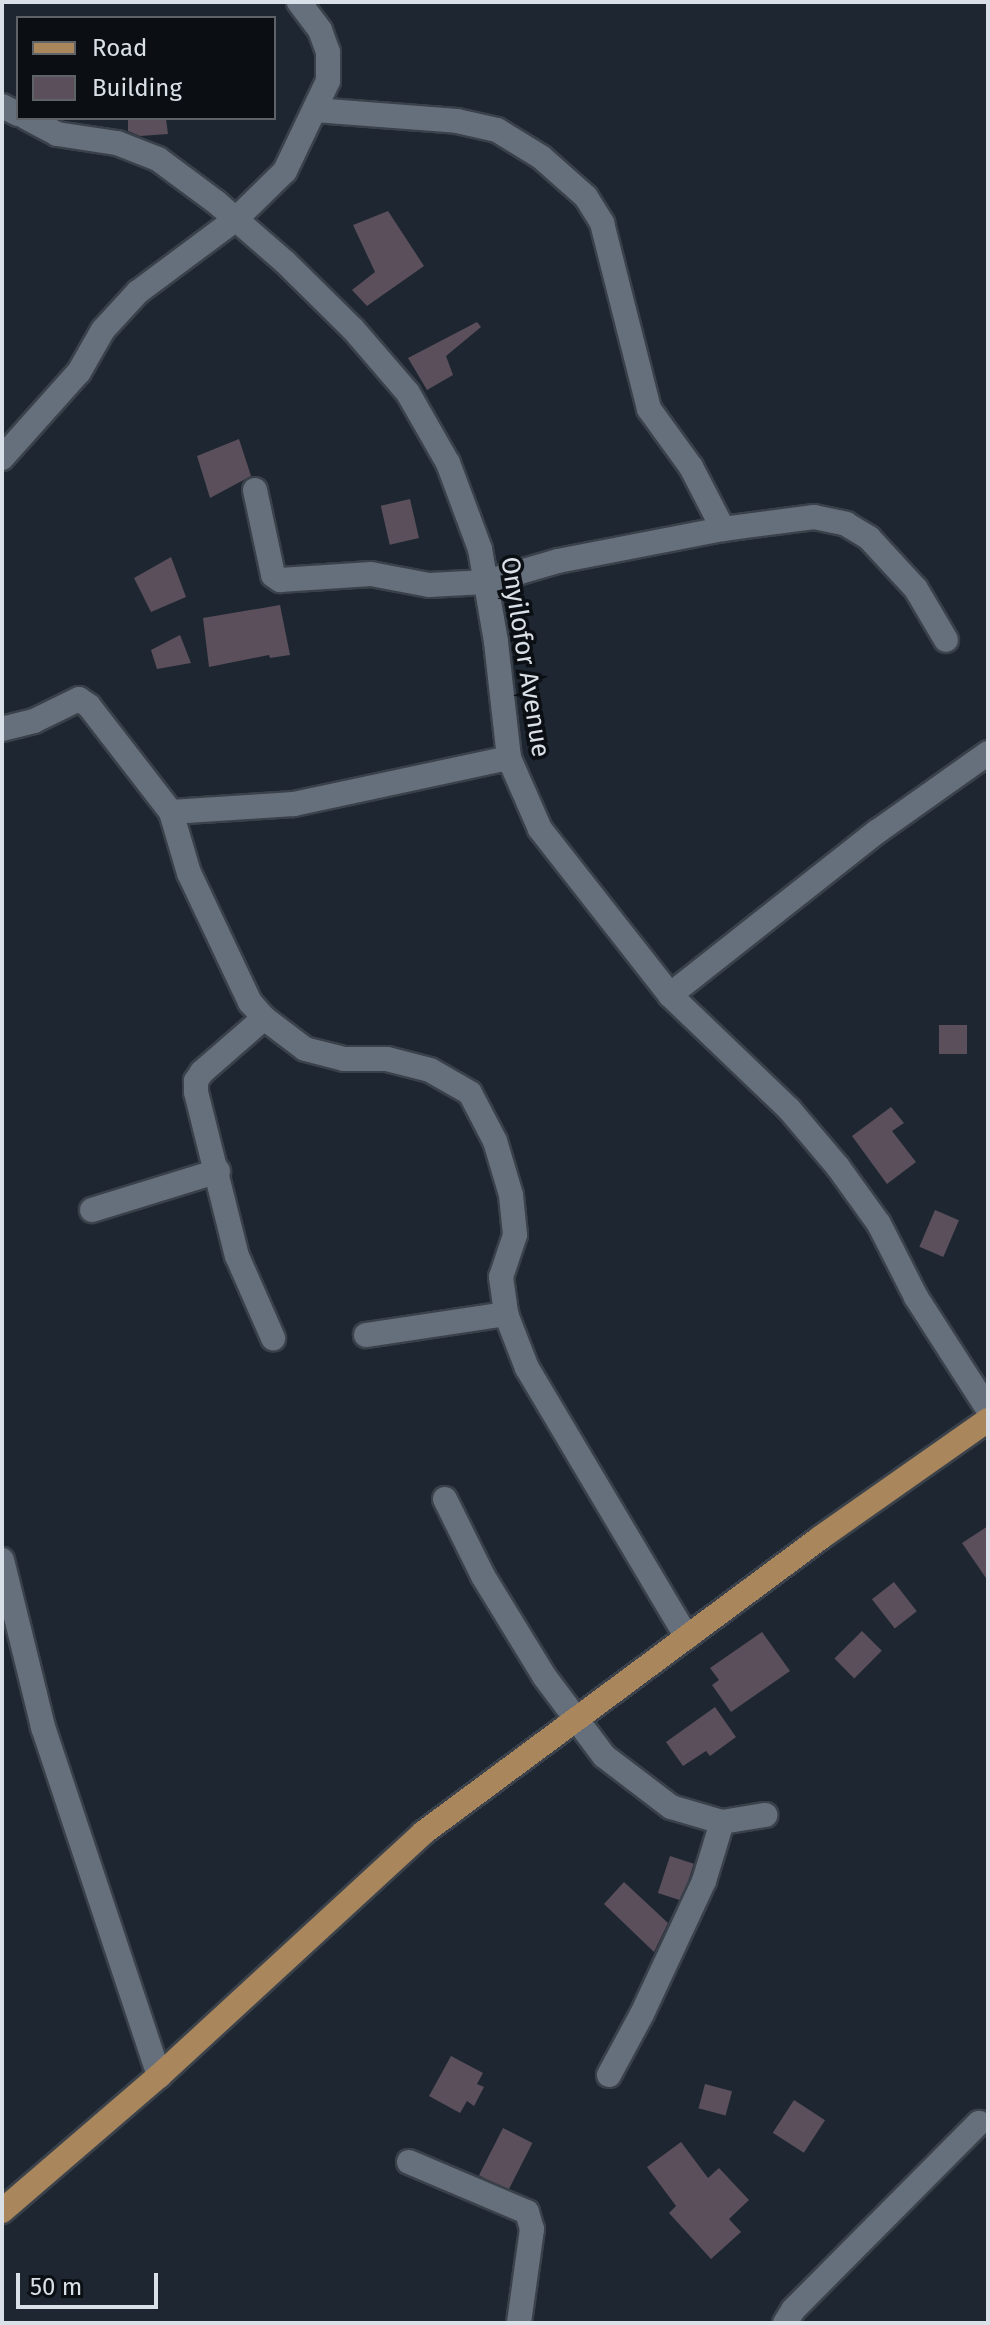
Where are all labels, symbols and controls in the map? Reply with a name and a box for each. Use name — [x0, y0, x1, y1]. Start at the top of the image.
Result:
legend — [16, 16, 276, 120]
text: Road — [92, 34, 147, 62]
text: Building — [92, 74, 182, 102]
street label: Onyilofor Avenue — [494, 554, 556, 760]
scale bar — [20, 2257, 162, 2307]
text: 50 m — [30, 2273, 82, 2301]

